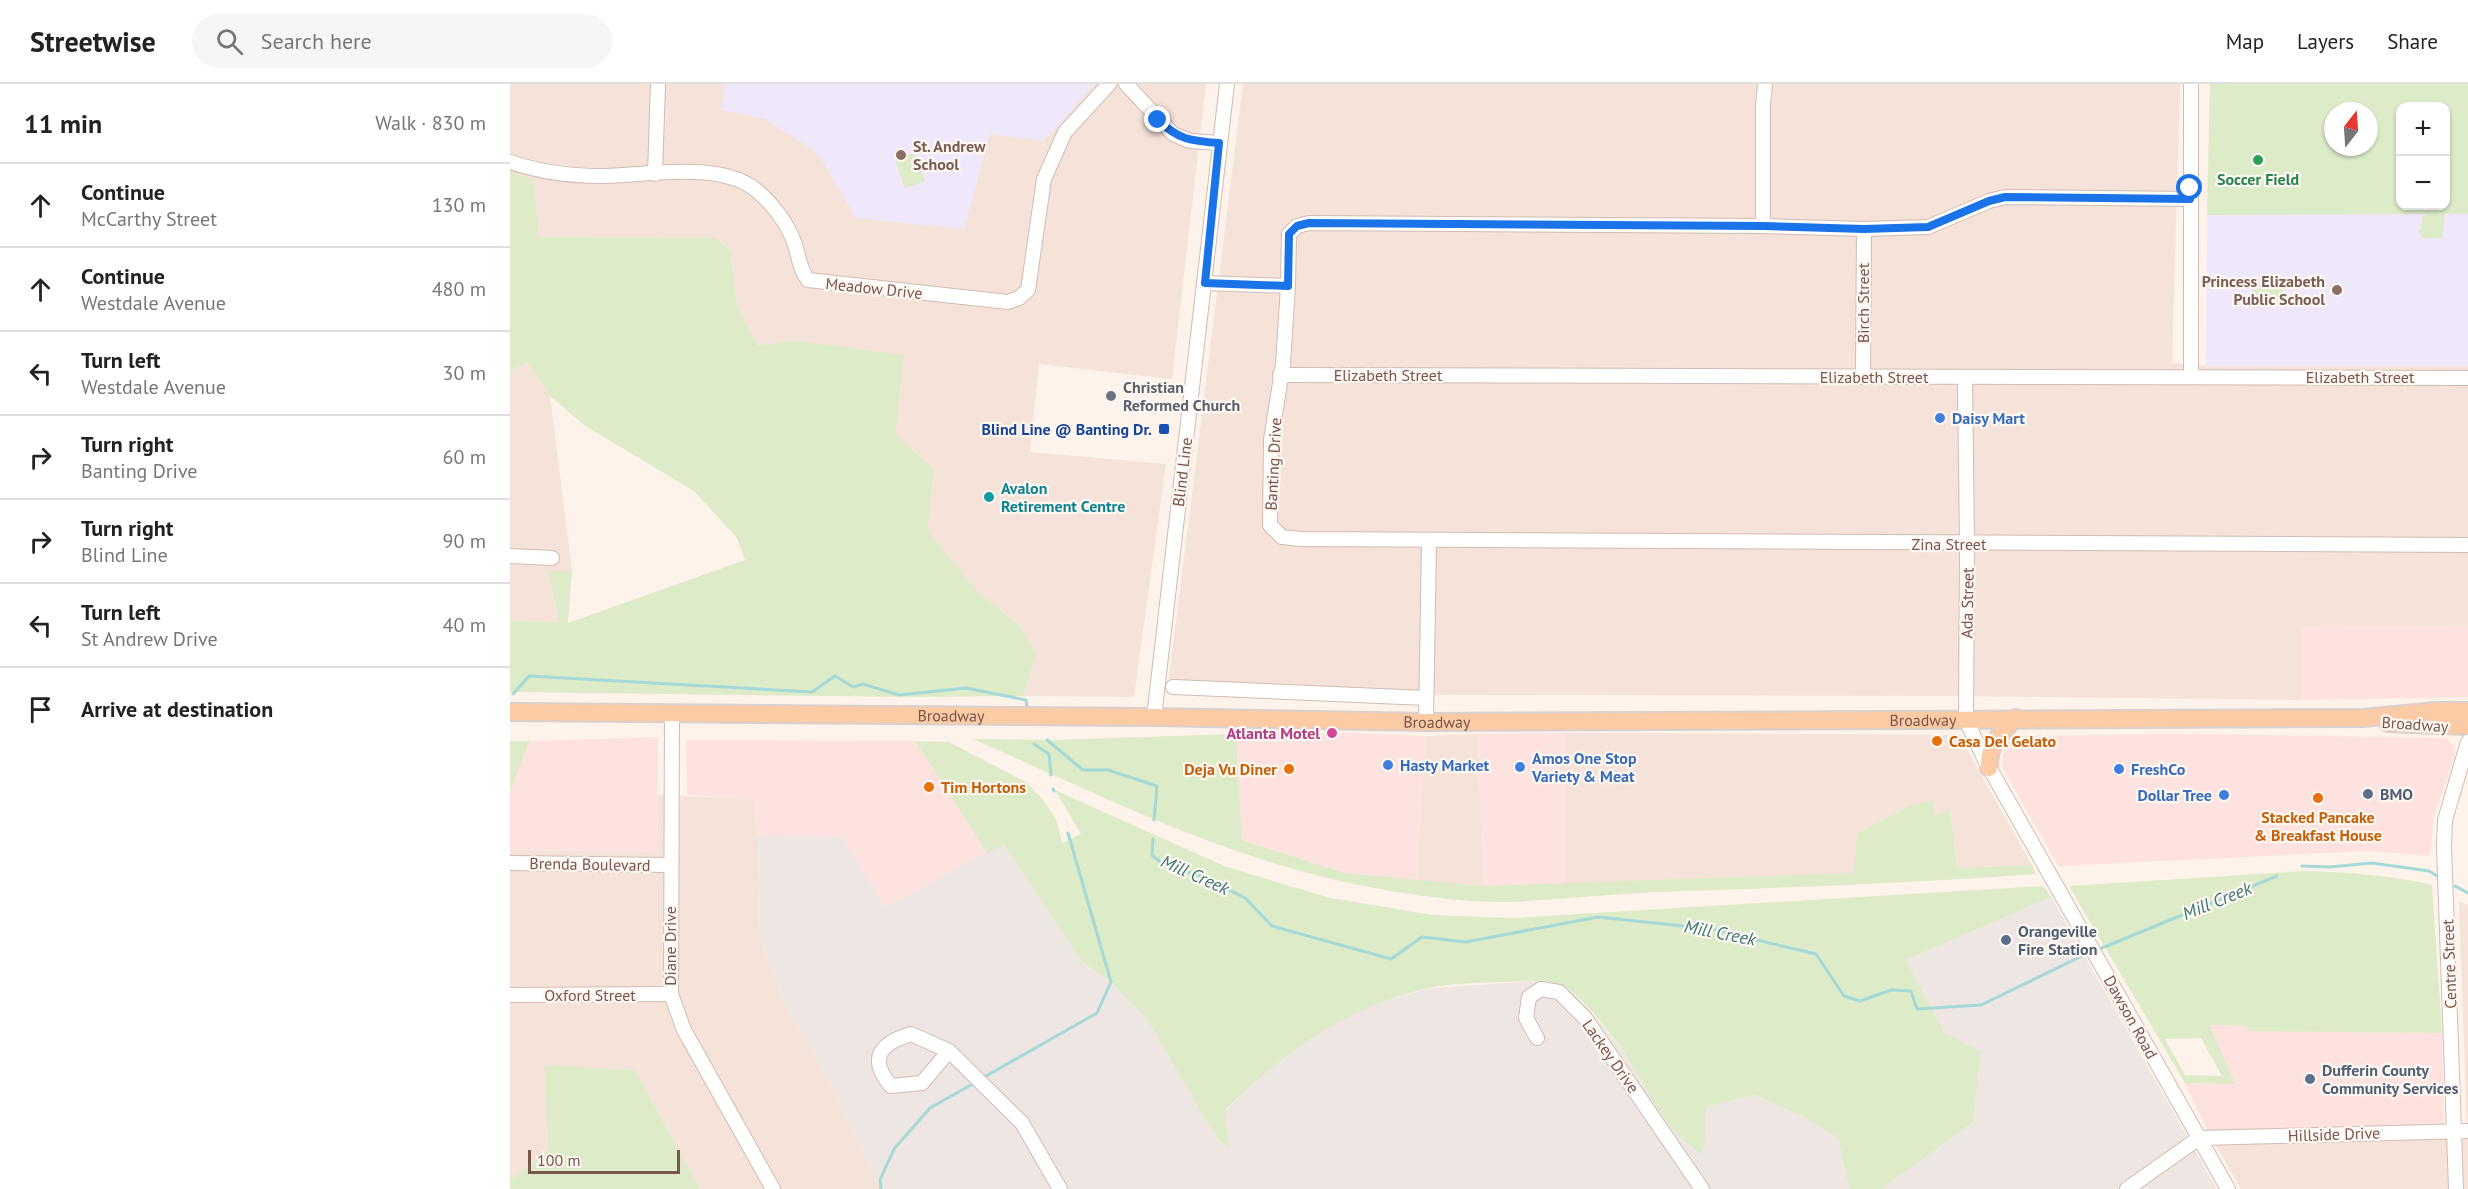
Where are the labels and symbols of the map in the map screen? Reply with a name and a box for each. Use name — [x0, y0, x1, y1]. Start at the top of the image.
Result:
north arrow — [2324, 102, 2378, 156]
route end — [1144, 106, 1170, 132]
place label: St. Andrew School — [913, 136, 986, 174]
marker: St. Andrew School — [894, 148, 908, 162]
marker: Soccer Field — [2251, 153, 2265, 167]
place label: Soccer Field — [2217, 169, 2299, 189]
route start — [2176, 174, 2202, 200]
street label: Birch Street — [1853, 262, 1873, 343]
place label: Princess Elizabeth Public School — [2202, 271, 2325, 309]
street label: Meadow Drive — [825, 273, 923, 303]
marker: Princess Elizabeth Public School — [2330, 283, 2344, 297]
street label: Elizabeth Street — [1334, 365, 1443, 385]
street label: Elizabeth Street — [1820, 367, 1929, 387]
street label: Elizabeth Street — [2306, 367, 2415, 387]
place label: Christian Reformed Church — [1123, 377, 1240, 415]
marker: Christian Reformed Church — [1104, 389, 1118, 403]
place label: Daisy Mart — [1952, 408, 2025, 428]
marker: Daisy Mart — [1933, 411, 1947, 425]
street label: Banting Drive — [1261, 417, 1285, 511]
place label: Blind Line @ Banting Dr. — [981, 419, 1152, 439]
marker: Blind Line @ Banting Dr. — [1157, 422, 1171, 436]
street label: Blind Line — [1168, 436, 1196, 508]
place label: Avalon Retirement Centre — [1001, 478, 1125, 516]
marker: Avalon Retirement Centre — [982, 490, 996, 504]
street label: Zina Street — [1912, 534, 1987, 554]
street label: Ada Street — [1956, 567, 1978, 639]
street label: Broadway — [917, 705, 985, 726]
street label: Broadway — [1889, 710, 1957, 730]
street label: Broadway — [1403, 712, 1471, 732]
street label: Broadway — [2381, 712, 2450, 736]
place label: Atlanta Motel — [1227, 723, 1320, 743]
marker: Atlanta Motel — [1325, 726, 1339, 740]
place label: Casa Del Gelato — [1949, 731, 2056, 751]
marker: Casa Del Gelato — [1930, 734, 1944, 748]
place label: Amos One Stop Variety & Meat — [1531, 748, 1637, 786]
place label: Hasty Market — [1400, 755, 1490, 775]
marker: Hasty Market — [1381, 758, 1395, 772]
place label: Deja Vu Diner — [1184, 759, 1277, 779]
place label: FreshCo — [2131, 759, 2186, 779]
marker: Amos One Stop Variety & Meat — [1513, 760, 1527, 774]
marker: Deja Vu Diner — [1282, 762, 1296, 776]
marker: FreshCo — [2112, 762, 2126, 776]
place label: Tim Hortons — [941, 777, 1026, 797]
marker: Tim Hortons — [922, 780, 936, 794]
place label: BMO — [2380, 784, 2413, 804]
place label: Dollar Tree — [2137, 785, 2212, 805]
marker: BMO — [2361, 787, 2375, 801]
marker: Dollar Tree — [2217, 788, 2231, 802]
marker: Stacked Pancake & Breakfast House — [2311, 791, 2325, 805]
place label: Stacked Pancake & Breakfast House — [2254, 807, 2382, 845]
water label: Mill Creek — [1157, 849, 1234, 900]
street label: Brenda Boulevard — [529, 853, 651, 875]
water label: Mill Creek — [2179, 876, 2256, 925]
street label: Diane Drive — [660, 906, 680, 986]
water label: Mill Creek — [1682, 914, 1759, 951]
street label: Centre Street — [2437, 918, 2461, 1009]
place label: Orangeville Fire Station — [2018, 921, 2097, 959]
marker: Orangeville Fire Station — [1999, 933, 2013, 947]
street label: Dawson Road — [2100, 972, 2162, 1062]
street label: Oxford Street — [544, 985, 636, 1005]
street label: Lackey Drive — [1578, 1015, 1644, 1097]
place label: Dufferin County Community Services — [2322, 1060, 2459, 1098]
marker: Dufferin County Community Services — [2303, 1072, 2317, 1086]
street label: Hillside Drive — [2288, 1122, 2380, 1146]
scale bar — [528, 1147, 680, 1174]

